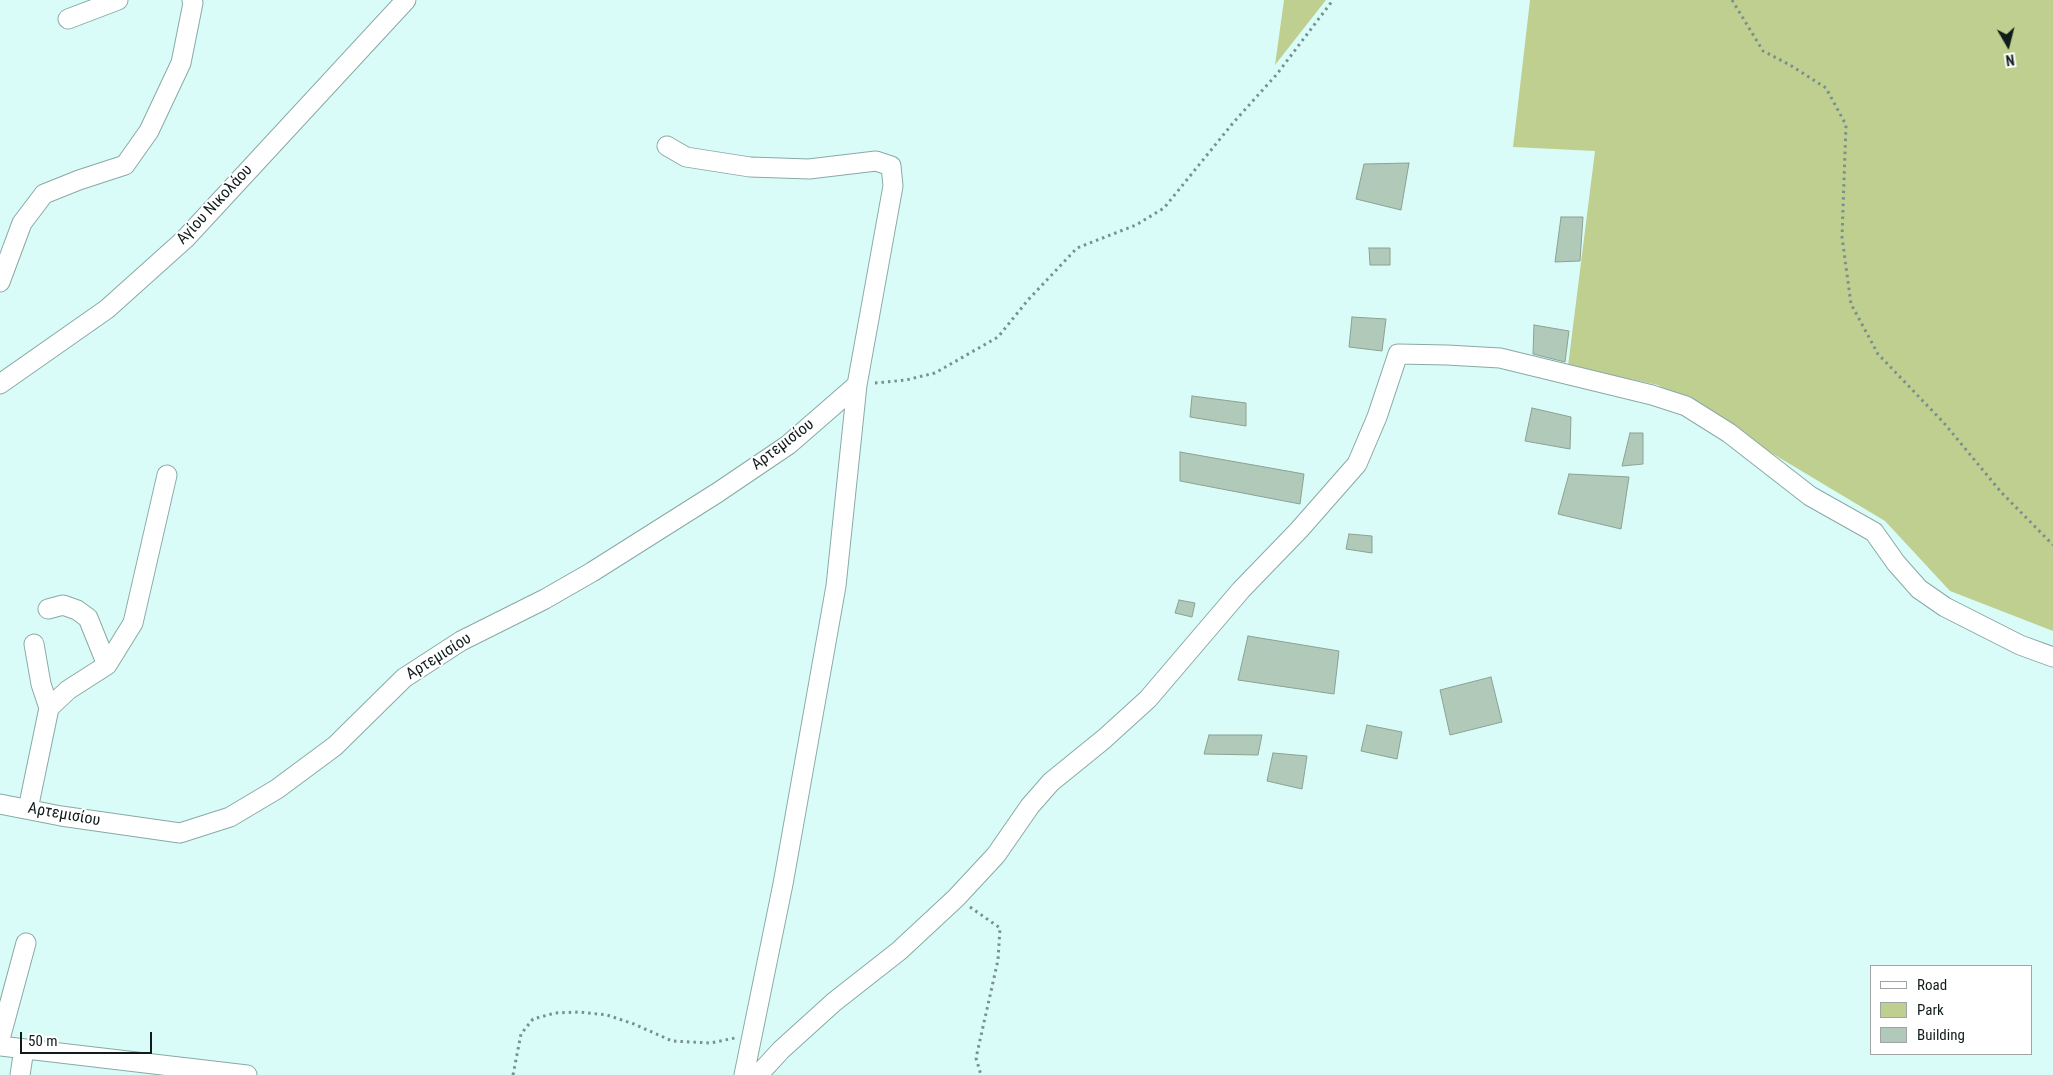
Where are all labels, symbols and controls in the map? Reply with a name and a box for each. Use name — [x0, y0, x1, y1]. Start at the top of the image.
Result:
north arrow — [1983, 20, 2033, 70]
text: N — [2005, 51, 2015, 68]
street label: Αγίου Νικολάου — [173, 161, 257, 249]
street label: Αρτεμισίου — [748, 415, 818, 475]
street label: Αρτεμισίου — [403, 629, 475, 685]
street label: Αρτεμισίου — [26, 799, 102, 831]
legend — [1870, 965, 2033, 1055]
text: Road — [1917, 976, 1947, 994]
text: Park — [1917, 1001, 1944, 1019]
scale bar — [22, 1022, 155, 1054]
text: Building — [1917, 1026, 1965, 1044]
text: 50 m — [28, 1032, 58, 1050]

